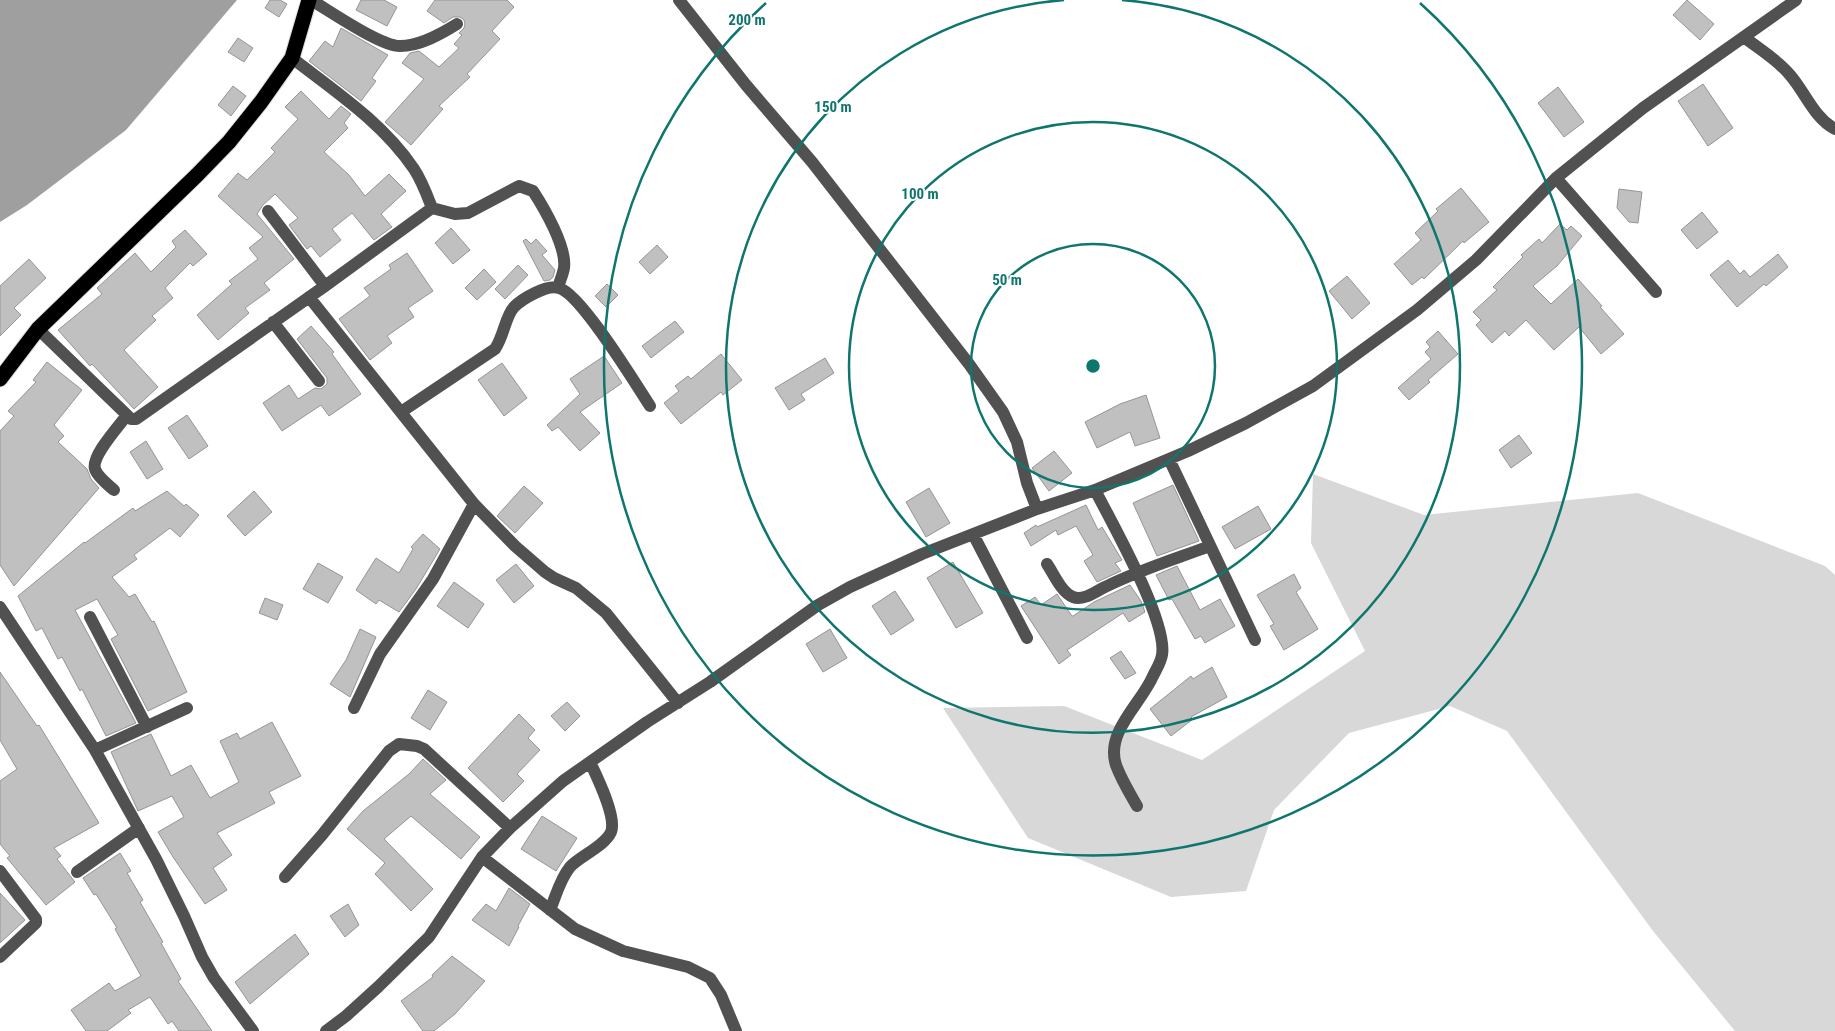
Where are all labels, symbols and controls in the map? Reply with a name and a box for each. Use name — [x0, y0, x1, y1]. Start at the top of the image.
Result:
text: 200 m — [728, 11, 766, 29]
text: 150 m — [814, 98, 852, 116]
text: 100 m — [901, 185, 939, 203]
text: 50 m — [992, 271, 1022, 289]
centre of rings — [1084, 357, 1102, 375]

